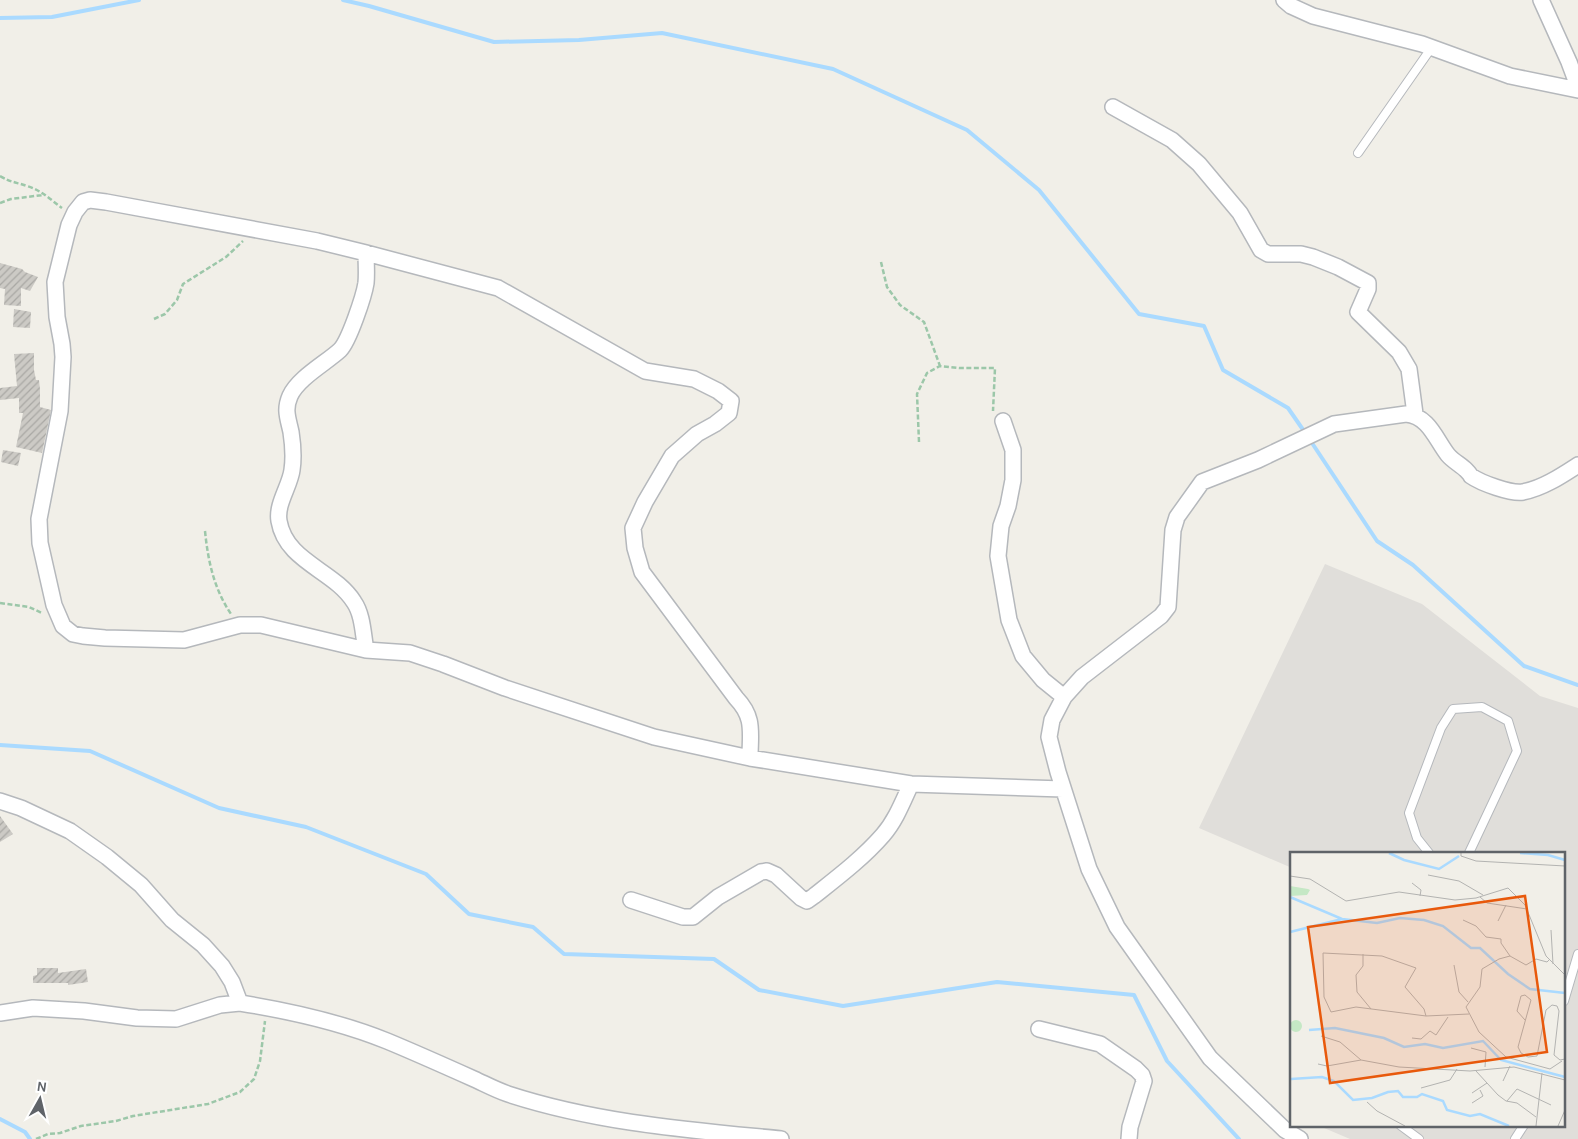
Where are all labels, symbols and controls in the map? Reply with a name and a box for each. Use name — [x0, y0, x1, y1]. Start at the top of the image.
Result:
inset map — [1290, 852, 1566, 1126]
north arrow — [15, 1074, 65, 1124]
text: N — [36, 1078, 48, 1096]

